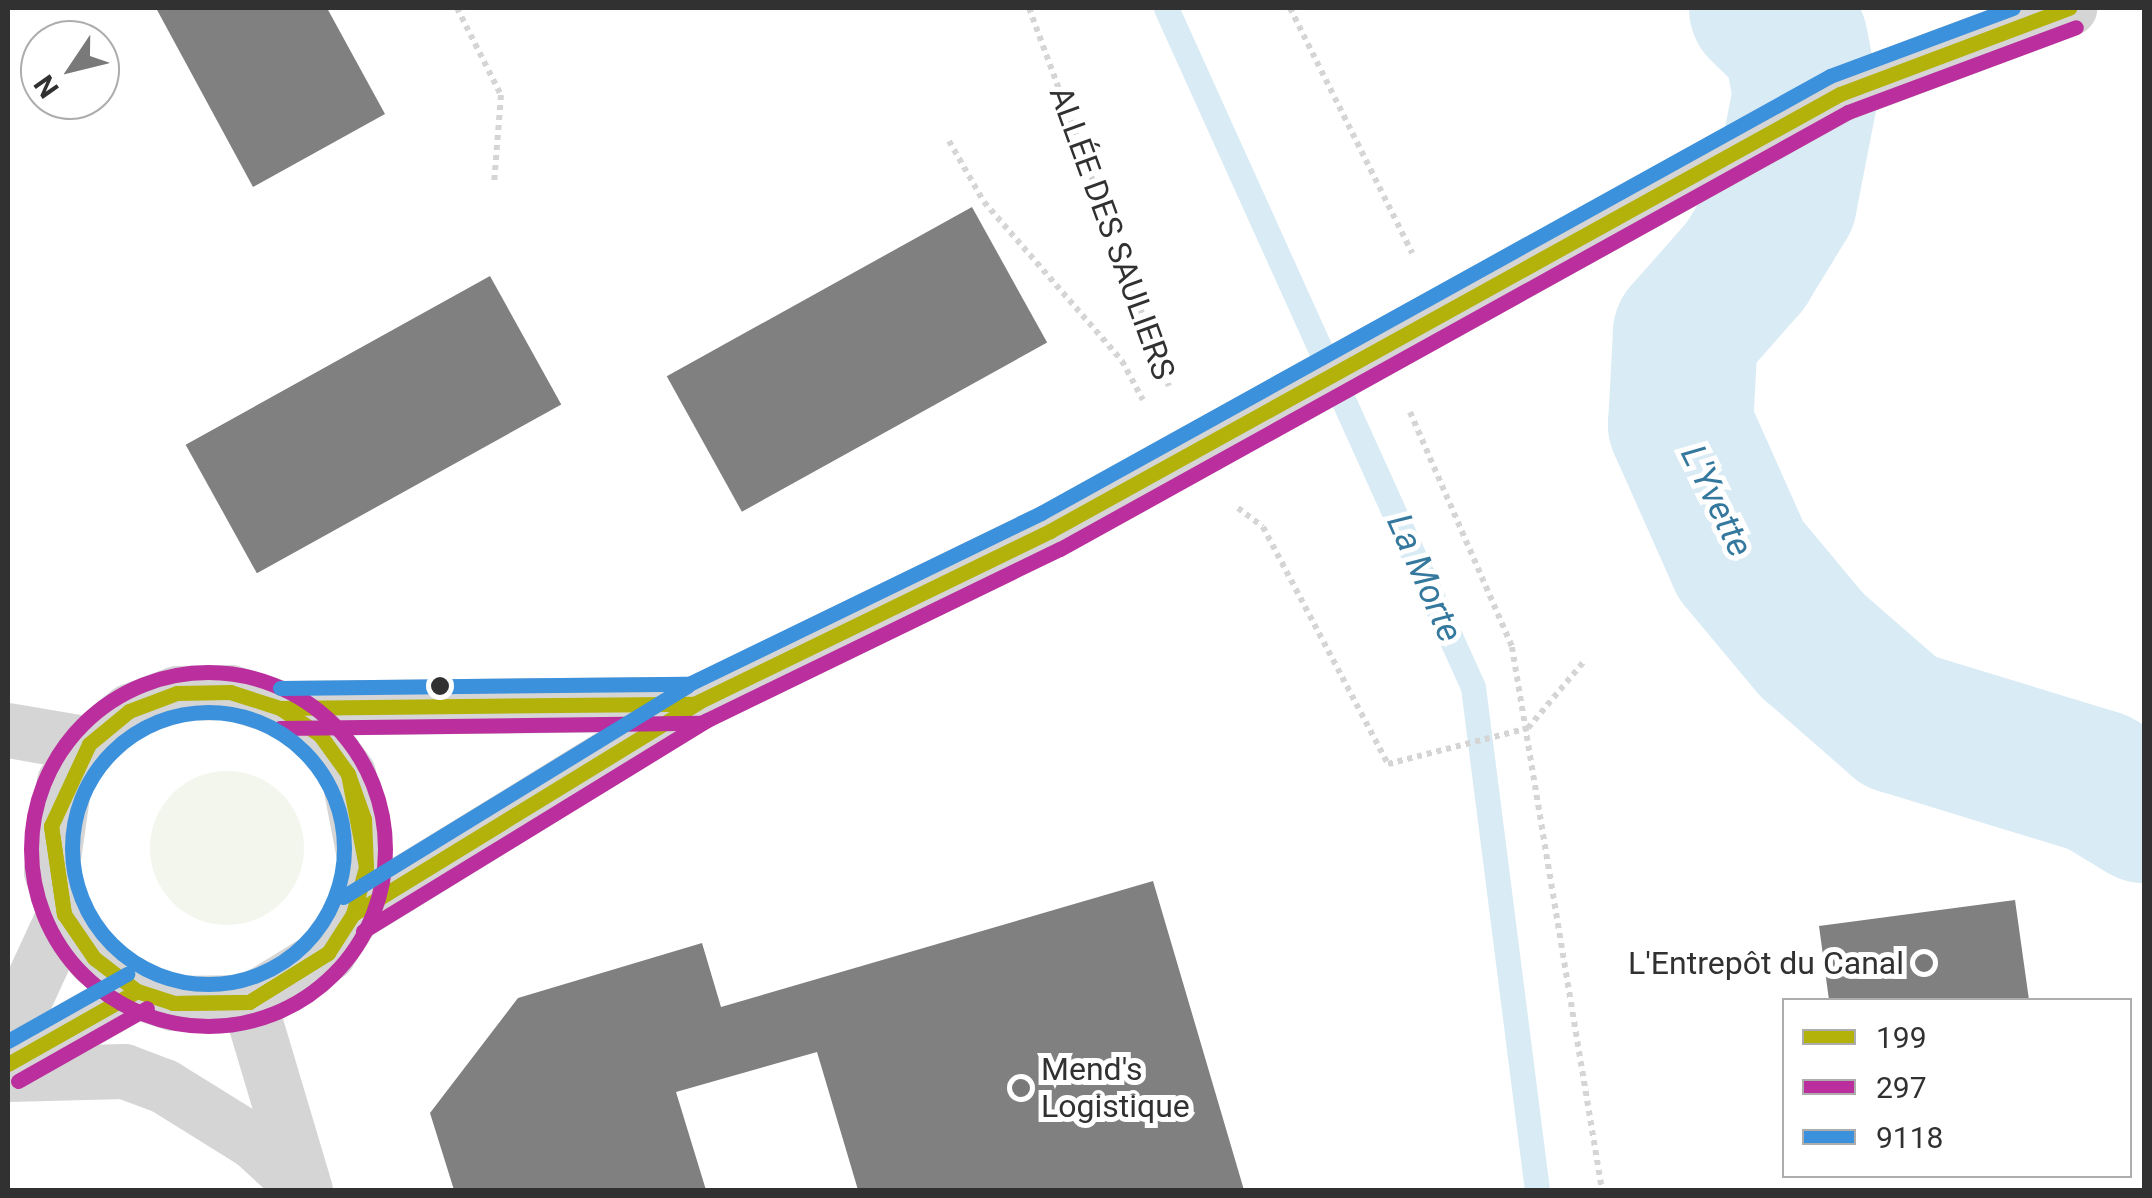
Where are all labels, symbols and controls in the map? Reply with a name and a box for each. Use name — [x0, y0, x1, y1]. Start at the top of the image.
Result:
north arrow — [20, 20, 120, 120]
text: N — [27, 69, 66, 104]
street label: ALLÉE DES SAULIERS — [1041, 81, 1183, 385]
water label: L'Yvette — [1671, 438, 1761, 564]
water label: La Morte — [1377, 507, 1471, 649]
unlabelled marker — [430, 676, 450, 696]
place label: L'Entrepôt du Canal — [1628, 944, 1904, 982]
marker: L'Entrepôt du Canal — [1913, 952, 1935, 974]
legend — [1782, 998, 2132, 1178]
text: 199 — [1876, 1020, 1927, 1055]
place label: Mend's Logistique — [1041, 1051, 1190, 1126]
text: 297 — [1876, 1070, 1927, 1105]
marker: Mend's Logistique — [1010, 1077, 1032, 1099]
text: 9118 — [1876, 1120, 1943, 1155]

